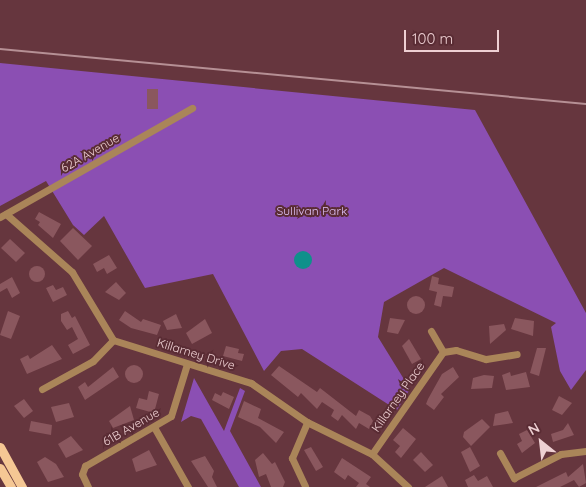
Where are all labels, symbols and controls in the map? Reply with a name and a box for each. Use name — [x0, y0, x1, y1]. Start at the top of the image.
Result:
scale bar — [406, 20, 501, 52]
text: 100 m — [412, 29, 453, 48]
street label: 62A Avenue — [58, 130, 122, 176]
park label: Sullivan Park — [277, 204, 347, 218]
street label: Killarney Drive — [155, 335, 237, 373]
street label: Killarney Place — [369, 359, 427, 435]
street label: 61B Avenue — [100, 405, 162, 449]
north arrow — [516, 417, 566, 467]
text: N — [525, 419, 543, 439]

